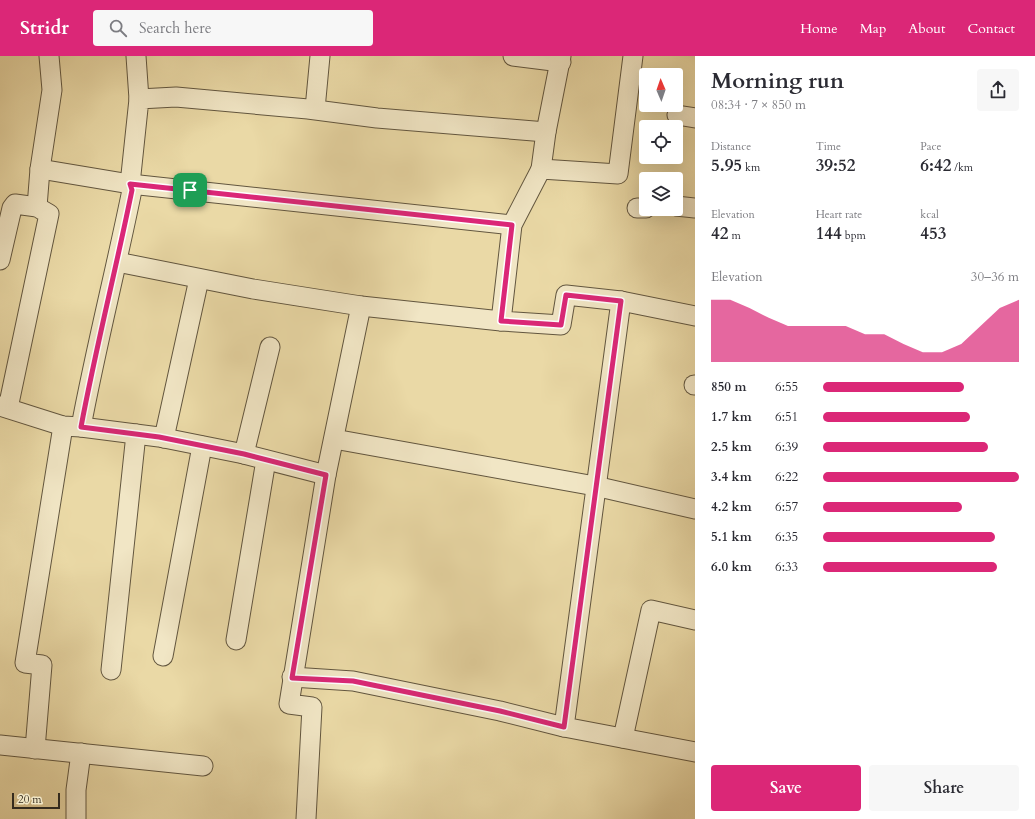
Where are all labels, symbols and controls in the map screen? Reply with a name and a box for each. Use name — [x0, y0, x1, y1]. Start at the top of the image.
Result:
search box — [93, 10, 373, 46]
text: Stridr — [20, 15, 69, 41]
icon: search — [107, 17, 129, 39]
text: Search here — [139, 18, 212, 38]
text: Home — [800, 19, 838, 38]
text: Map — [860, 19, 886, 38]
text: About — [908, 19, 945, 38]
text: Contact — [967, 19, 1015, 38]
text: Morning run — [711, 66, 844, 96]
north arrow — [639, 68, 683, 112]
map controls — [639, 68, 683, 216]
button: share — [977, 69, 1019, 111]
text: 08:34 · 7 × 850 m — [711, 96, 806, 114]
button: locate — [639, 120, 683, 164]
text: Distance — [711, 139, 751, 154]
text: Time — [816, 139, 841, 154]
text: Pace — [920, 139, 942, 154]
text: 5.95 — [711, 154, 742, 177]
text: 39:52 — [816, 154, 855, 177]
text: 6:42 — [920, 154, 951, 177]
text: km — [742, 160, 760, 175]
text: /km — [951, 160, 973, 175]
button: layers — [639, 172, 683, 216]
pin — [173, 173, 207, 207]
icon: arrive — [179, 179, 201, 201]
text: Elevation — [711, 207, 755, 222]
text: Heart rate — [816, 207, 862, 222]
text: kcal — [920, 207, 939, 222]
text: 42 — [711, 222, 728, 245]
text: 144 — [816, 222, 842, 245]
text: 453 — [920, 222, 946, 245]
text: m — [728, 228, 741, 243]
text: bpm — [842, 228, 866, 243]
text: Elevation — [711, 268, 763, 286]
text: 30–36 m — [971, 268, 1019, 286]
text: 850 m — [711, 378, 746, 396]
text: 6:55 — [775, 378, 798, 396]
text: 1.7 km — [711, 408, 752, 426]
text: 6:51 — [775, 408, 798, 426]
text: 2.5 km — [711, 438, 752, 456]
text: 6:39 — [775, 438, 798, 456]
text: 3.4 km — [711, 468, 752, 486]
text: 6:22 — [775, 468, 798, 486]
text: 4.2 km — [711, 498, 752, 516]
text: 6:57 — [775, 498, 798, 516]
text: 5.1 km — [711, 528, 752, 546]
text: 6:35 — [775, 528, 798, 546]
text: 6.0 km — [711, 558, 752, 576]
text: 6:33 — [775, 558, 798, 576]
button: Save — [711, 765, 861, 811]
button: Share — [869, 765, 1019, 811]
scale bar — [12, 791, 60, 810]
text: 20 m — [18, 792, 42, 807]

